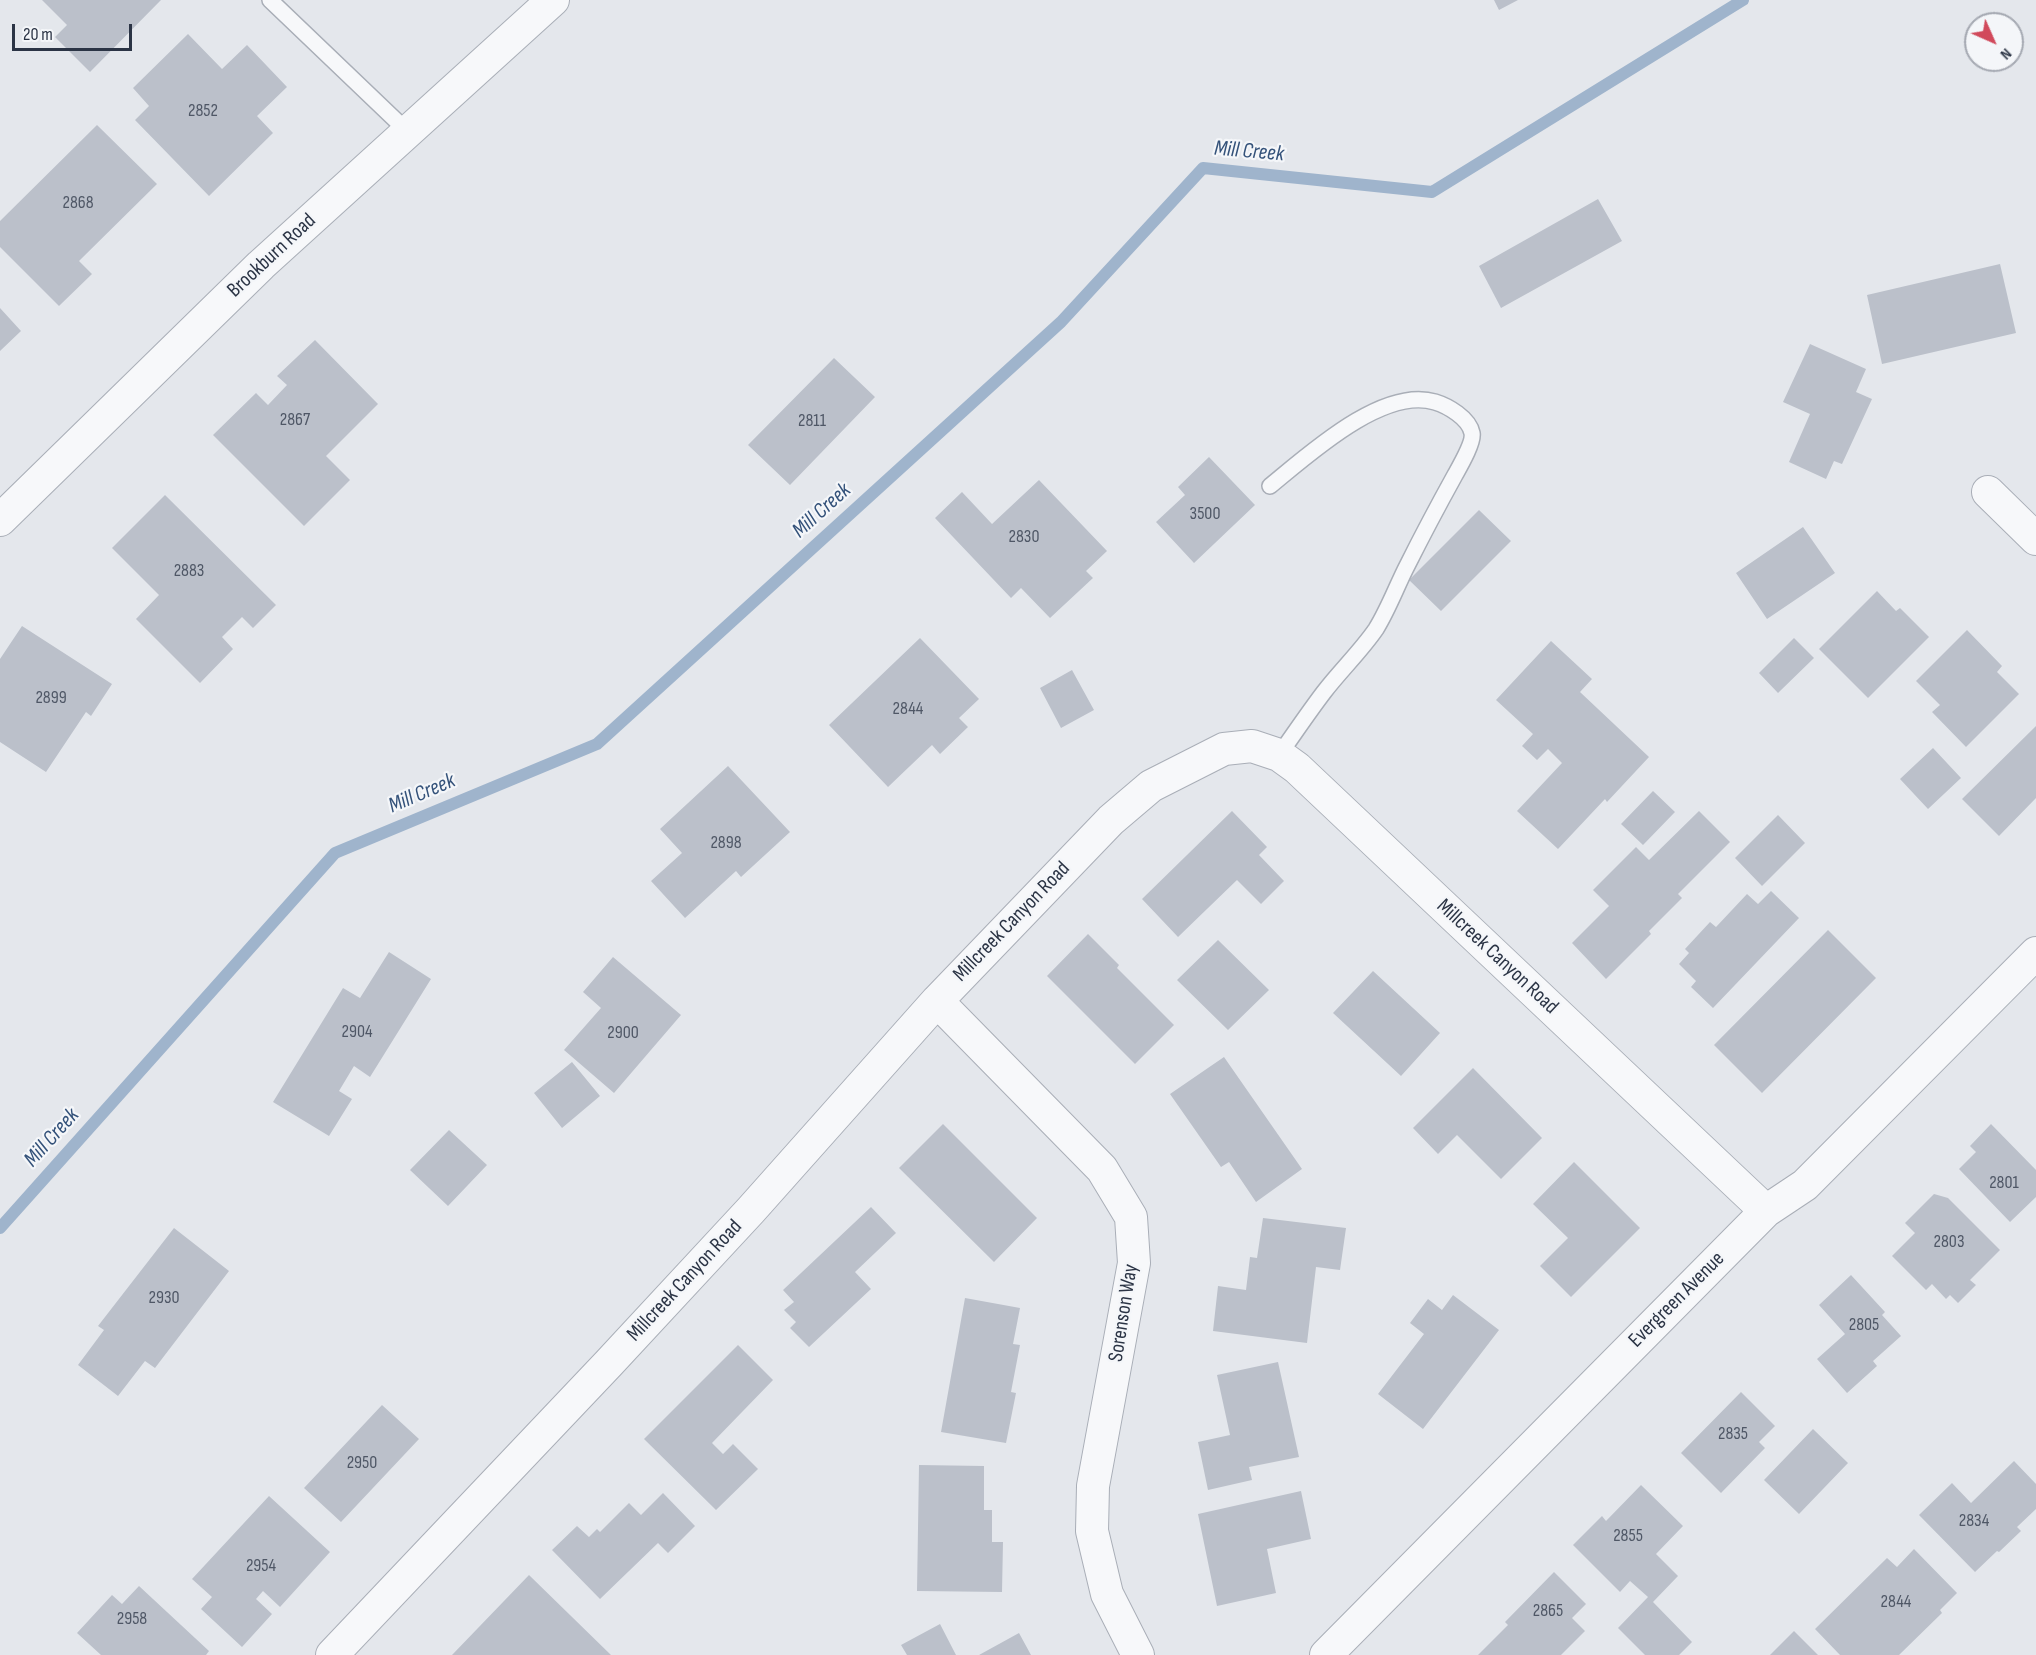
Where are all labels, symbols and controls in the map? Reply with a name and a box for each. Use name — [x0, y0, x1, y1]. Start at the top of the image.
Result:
scale bar — [15, 12, 135, 50]
north arrow — [1964, 12, 2024, 72]
text: 20 m — [23, 24, 53, 45]
text: N — [1996, 44, 2015, 63]
house number: 2852 — [188, 100, 218, 122]
water label: Mill Creek — [1213, 136, 1285, 168]
house number: 2868 — [62, 192, 94, 214]
street label: Brookburn Road — [223, 209, 321, 303]
house number: 2867 — [280, 409, 310, 431]
house number: 2811 — [798, 410, 826, 432]
water label: Mill Creek — [787, 478, 857, 544]
house number: 3500 — [1190, 503, 1220, 525]
house number: 2830 — [1009, 526, 1039, 548]
house number: 2883 — [174, 560, 204, 582]
house number: 2899 — [35, 687, 67, 709]
house number: 2844 — [893, 698, 923, 720]
water label: Mill Creek — [385, 768, 459, 820]
house number: 2898 — [710, 832, 742, 854]
street label: Millcreek Canyon Road — [948, 857, 1076, 987]
street label: Millcreek Canyon Road — [1431, 894, 1563, 1020]
house number: 2904 — [342, 1021, 372, 1043]
house number: 2900 — [607, 1022, 639, 1044]
water label: Mill Creek — [19, 1103, 85, 1173]
house number: 2801 — [1989, 1172, 2019, 1194]
street label: Millcreek Canyon Road — [622, 1215, 748, 1347]
house number: 2803 — [1934, 1231, 1964, 1253]
street label: Evergreen Avenue — [1624, 1247, 1730, 1353]
street label: Sorenson Way — [1104, 1262, 1144, 1364]
house number: 2930 — [149, 1287, 179, 1309]
house number: 2805 — [1849, 1314, 1879, 1336]
house number: 2835 — [1718, 1423, 1748, 1445]
house number: 2950 — [347, 1452, 377, 1474]
house number: 2834 — [1959, 1510, 1989, 1532]
house number: 2855 — [1613, 1525, 1643, 1547]
house number: 2954 — [246, 1555, 276, 1577]
house number: 2844 — [1881, 1591, 1911, 1613]
house number: 2865 — [1533, 1600, 1563, 1622]
house number: 2958 — [117, 1608, 147, 1630]

